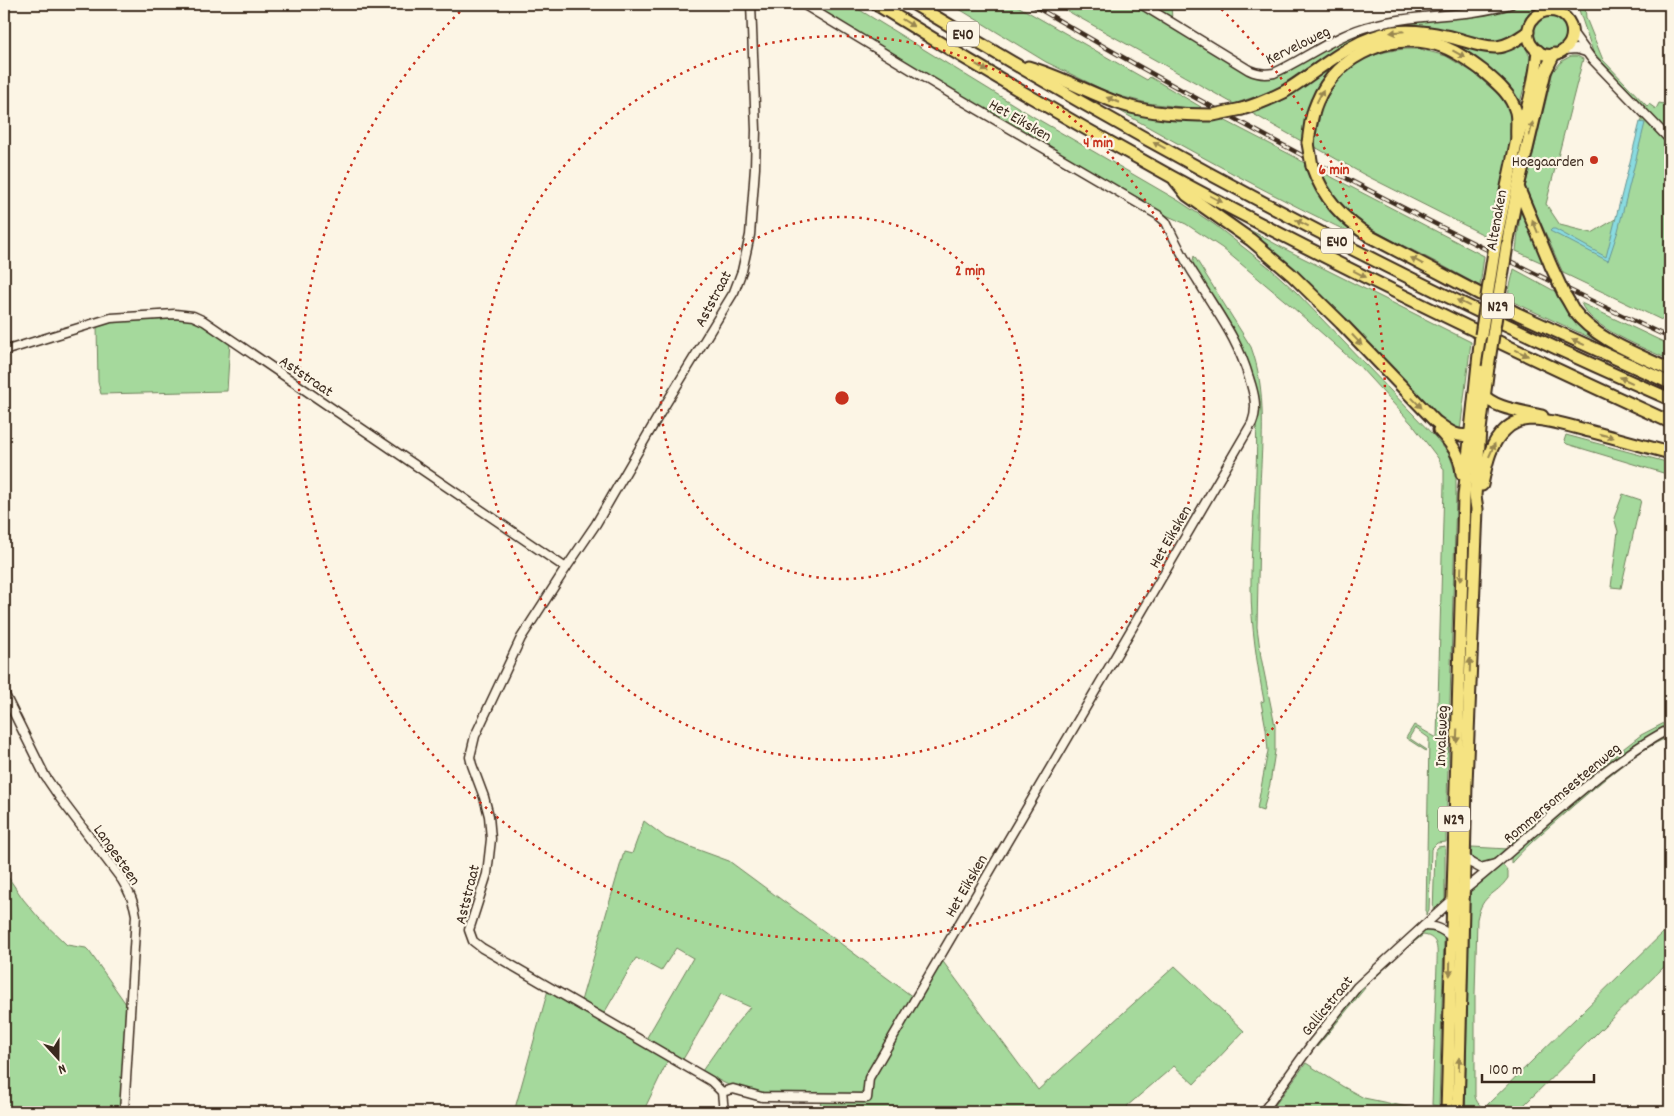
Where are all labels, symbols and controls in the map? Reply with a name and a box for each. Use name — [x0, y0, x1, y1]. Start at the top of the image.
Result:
one-way arrow — [901, 19, 914, 28]
street label: Kerveloweg — [1262, 21, 1334, 72]
road number: E40 — [947, 22, 979, 46]
one-way arrow — [1389, 29, 1405, 37]
one-way arrow — [1452, 50, 1465, 59]
one-way arrow — [975, 64, 988, 73]
one-way arrow — [1316, 89, 1324, 103]
street label: Het Eiksken — [984, 94, 1055, 148]
one-way arrow — [1106, 96, 1120, 104]
one-way arrow — [1527, 122, 1535, 137]
text: 4 min — [1083, 133, 1113, 155]
one-way arrow — [1152, 141, 1165, 150]
place label: Hoegaarden — [1512, 151, 1584, 174]
marker: Hoegaarden — [1588, 154, 1600, 166]
text: 6 min — [1319, 160, 1349, 182]
street label: Altenaken — [1481, 188, 1514, 253]
one-way arrow — [1208, 195, 1223, 203]
one-way arrow — [1294, 219, 1309, 227]
one-way arrow — [1530, 219, 1538, 233]
road number: E40 — [1321, 228, 1353, 254]
one-way arrow — [1410, 257, 1424, 265]
text: 2 min — [955, 261, 985, 283]
street label: Aststraat — [690, 267, 739, 331]
one-way arrow — [1353, 270, 1367, 278]
road number: N29 — [1482, 294, 1514, 318]
one-way arrow — [1455, 299, 1470, 308]
one-way arrow — [1351, 333, 1363, 345]
one-way arrow — [1571, 338, 1585, 346]
one-way arrow — [1514, 349, 1529, 357]
street label: Aststraat — [274, 351, 337, 404]
one-way arrow — [1619, 375, 1633, 383]
centre of rings — [833, 389, 851, 407]
one-way arrow — [1411, 397, 1423, 409]
one-way arrow — [1599, 432, 1614, 440]
one-way arrow — [1488, 443, 1496, 457]
street label: Het Eiksken — [1144, 502, 1198, 573]
one-way arrow — [1457, 566, 1465, 582]
one-way arrow — [1466, 657, 1474, 673]
street label: Invalsweg — [1430, 705, 1455, 767]
one-way arrow — [1452, 728, 1460, 744]
street label: Rommersomsesteenweg — [1499, 738, 1626, 850]
road number: N29 — [1438, 806, 1470, 832]
street label: Langesteen — [87, 820, 145, 891]
street label: Het Eiksken — [940, 851, 994, 922]
street label: Aststraat — [450, 862, 487, 927]
one-way arrow — [1446, 961, 1454, 977]
street label: Gallicstraat — [1296, 971, 1360, 1042]
north arrow — [32, 1034, 82, 1084]
scale bar — [1482, 1051, 1594, 1083]
one-way arrow — [1455, 1055, 1463, 1071]
text: N — [55, 1058, 69, 1079]
text: 100 m — [1489, 1060, 1522, 1082]

